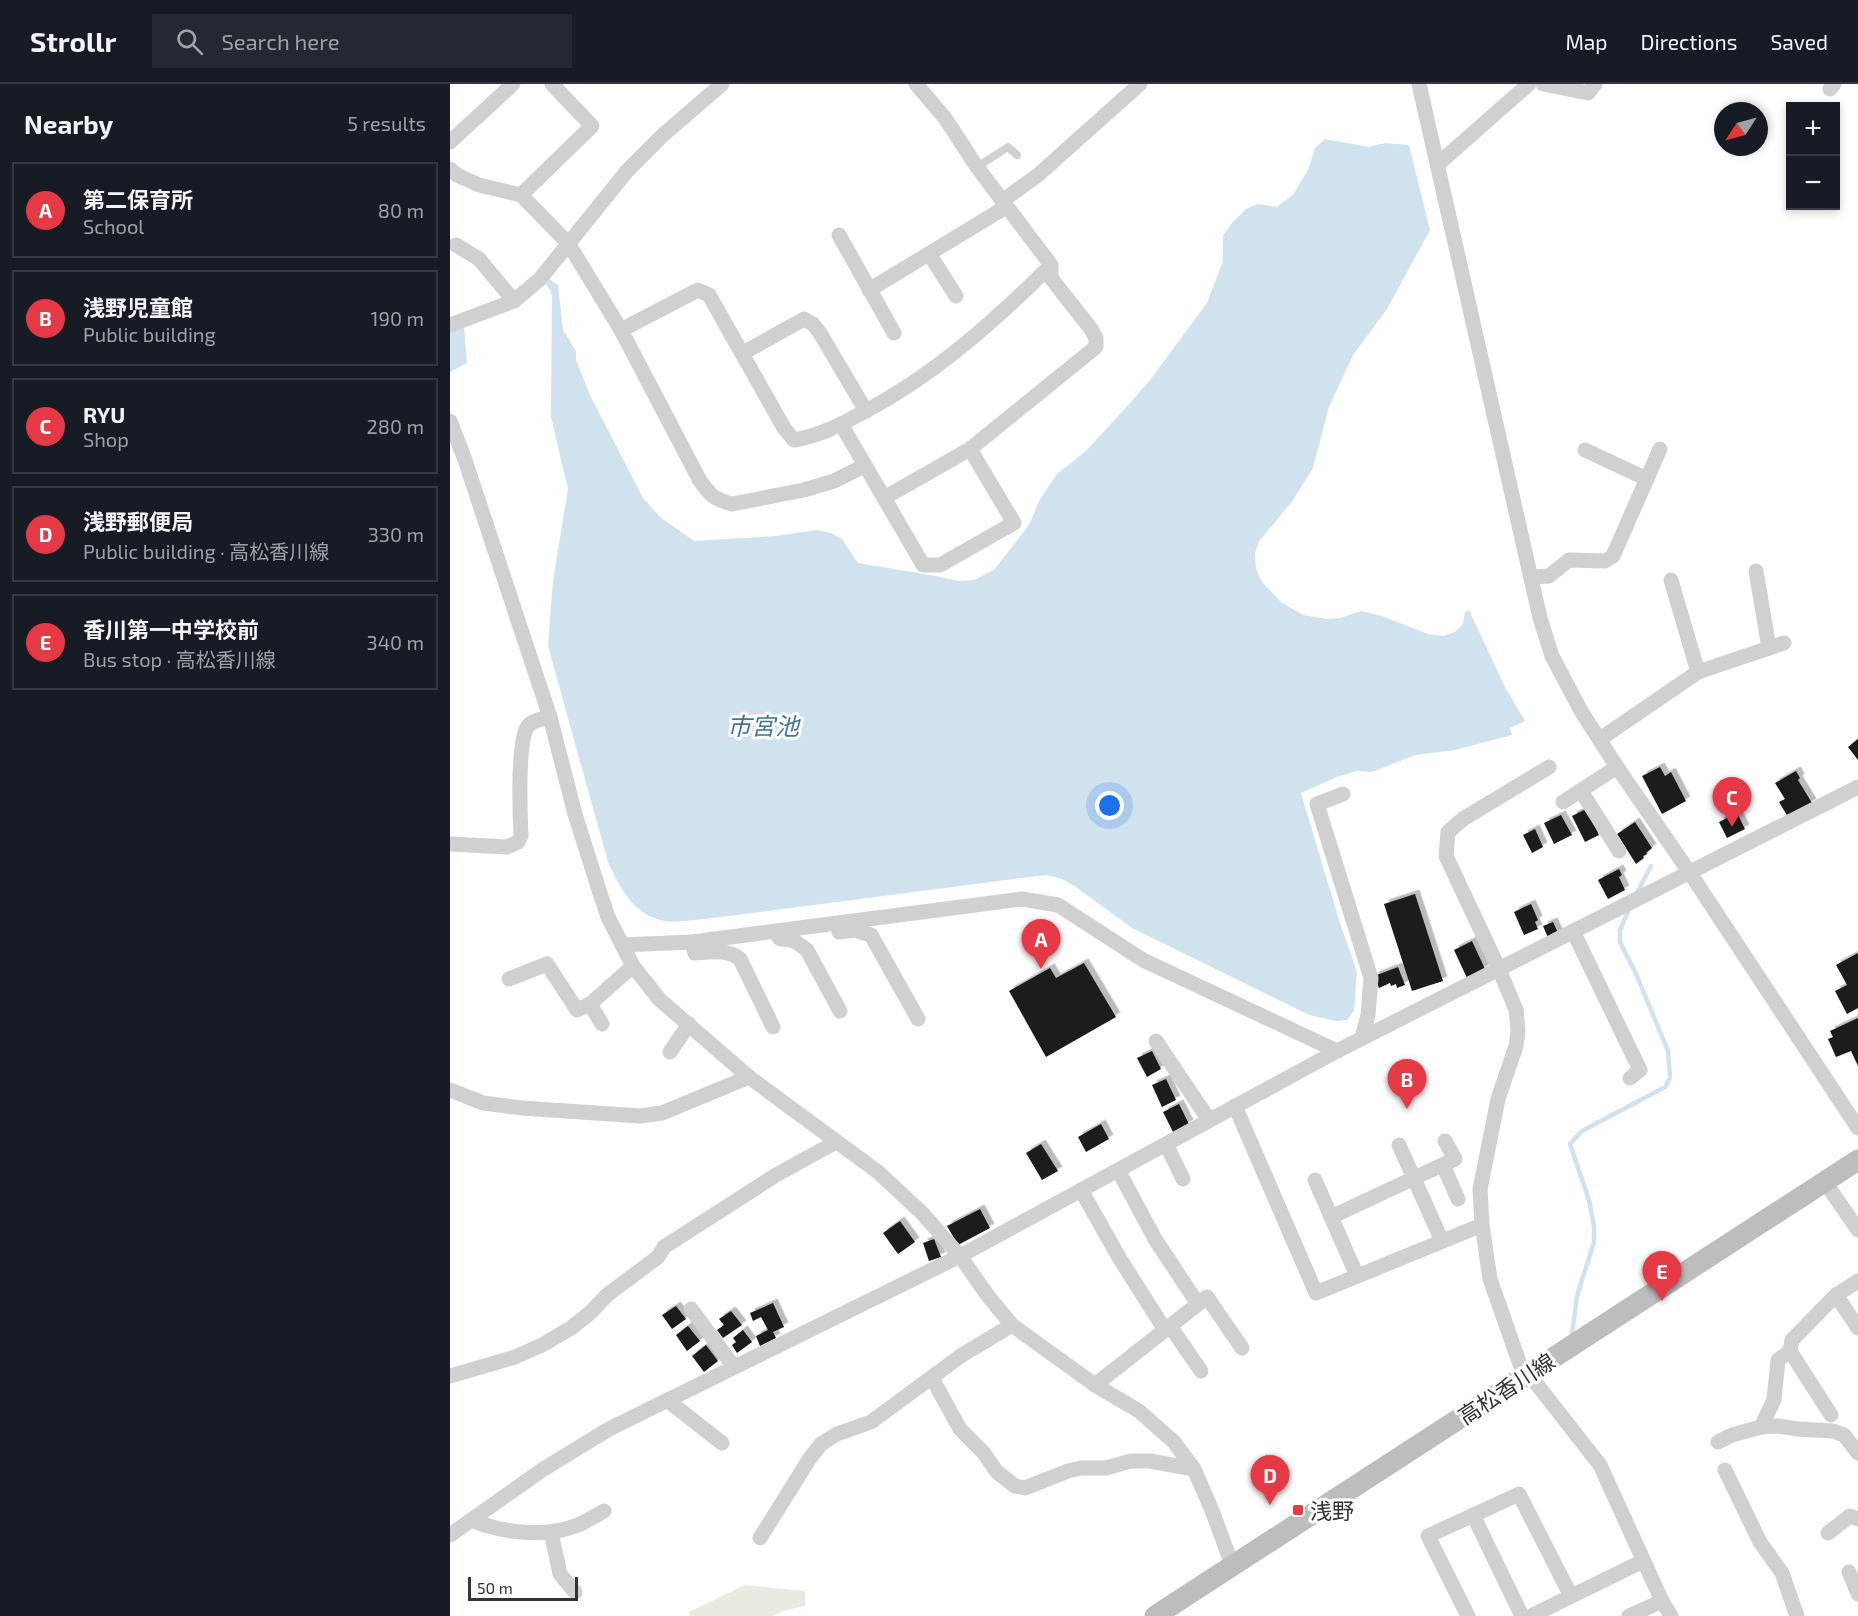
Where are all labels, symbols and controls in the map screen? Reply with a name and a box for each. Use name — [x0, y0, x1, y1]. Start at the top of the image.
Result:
search box — [152, 14, 572, 68]
text: Strollr — [30, 24, 116, 58]
icon: search — [173, 25, 206, 58]
text: Search here — [221, 28, 340, 54]
text: Map — [1565, 29, 1608, 54]
text: Directions — [1641, 29, 1737, 54]
text: Saved — [1770, 29, 1828, 54]
north arrow — [1714, 102, 1768, 156]
map controls — [1786, 102, 1840, 210]
button: + — [1786, 102, 1840, 156]
text: Nearby — [24, 108, 113, 139]
text: 5 results — [347, 111, 426, 135]
button: − — [1786, 156, 1840, 210]
text: 第二保育所 — [83, 186, 193, 212]
text: A — [39, 198, 52, 222]
text: 80 m — [378, 198, 424, 222]
text: School — [83, 214, 144, 238]
text: 浅野児童館 — [83, 294, 193, 320]
text: B — [39, 306, 52, 330]
text: 190 m — [371, 306, 424, 330]
text: Public building — [83, 322, 216, 346]
text: RYU — [83, 401, 125, 427]
text: C — [40, 414, 51, 438]
text: 280 m — [367, 414, 424, 438]
text: Shop — [83, 427, 129, 451]
text: 浅野郵便局 — [83, 508, 193, 534]
text: D — [39, 522, 52, 546]
text: 330 m — [368, 522, 424, 546]
text: Public building · 高松香川線 — [83, 539, 329, 563]
text: 香川第一中学校前 — [83, 616, 259, 642]
text: E — [40, 630, 51, 654]
text: 340 m — [367, 630, 424, 654]
text: Bus stop · 高松香川線 — [83, 647, 276, 671]
water label: 市宮池 — [727, 711, 801, 740]
pin: C — [1712, 778, 1752, 827]
your location — [1095, 791, 1124, 820]
pin: A — [1022, 920, 1060, 969]
pin: B — [1388, 1060, 1426, 1109]
pin: E — [1642, 1252, 1682, 1301]
street label: 高松香川線 — [1453, 1347, 1559, 1429]
pin: D — [1250, 1456, 1290, 1505]
place label: 浅野 — [1310, 1497, 1354, 1523]
marker: 浅野 — [1291, 1503, 1305, 1517]
scale bar — [468, 1574, 578, 1602]
text: 50 m — [477, 1578, 513, 1597]

